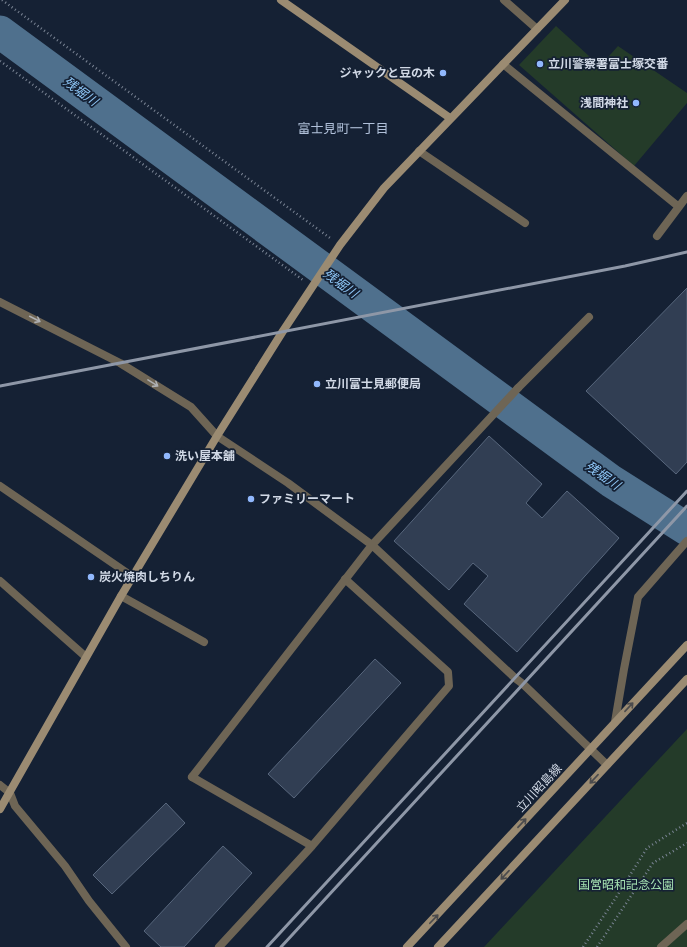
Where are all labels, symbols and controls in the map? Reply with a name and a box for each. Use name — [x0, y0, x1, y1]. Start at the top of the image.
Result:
place label: 立川警察署富士塚交番 — [548, 56, 669, 71]
marker: 立川警察署富士塚交番 — [535, 59, 545, 69]
place label: ジャックと豆の木 — [340, 65, 435, 80]
marker: ジャックと豆の木 — [438, 68, 448, 78]
water label: 残堀川 — [60, 73, 103, 111]
place label: 浅間神社 — [580, 95, 628, 110]
marker: 浅間神社 — [631, 98, 641, 108]
district label: 富士見町一丁目 — [297, 120, 389, 137]
water label: 残堀川 — [320, 265, 363, 303]
one-way arrow — [29, 316, 41, 324]
place label: 立川富士見郵便局 — [325, 376, 421, 391]
marker: 立川富士見郵便局 — [312, 379, 322, 389]
one-way arrow — [147, 380, 159, 388]
place label: 洗い屋本舗 — [175, 448, 235, 463]
marker: 洗い屋本舗 — [162, 451, 172, 461]
water label: 残堀川 — [582, 457, 625, 495]
place label: ファミリーマート — [259, 491, 355, 506]
marker: ファミリーマート — [246, 494, 256, 504]
place label: 炭火焼肉しちりん — [99, 569, 195, 584]
marker: 炭火焼肉しちりん — [86, 572, 96, 582]
one-way arrow — [624, 702, 634, 712]
street label: 立川昭島線 — [513, 761, 565, 815]
one-way arrow — [589, 774, 599, 784]
one-way arrow — [518, 818, 527, 829]
one-way arrow — [501, 869, 510, 880]
park label: 国営昭和記念公園 — [578, 877, 674, 892]
one-way arrow — [429, 914, 439, 924]

